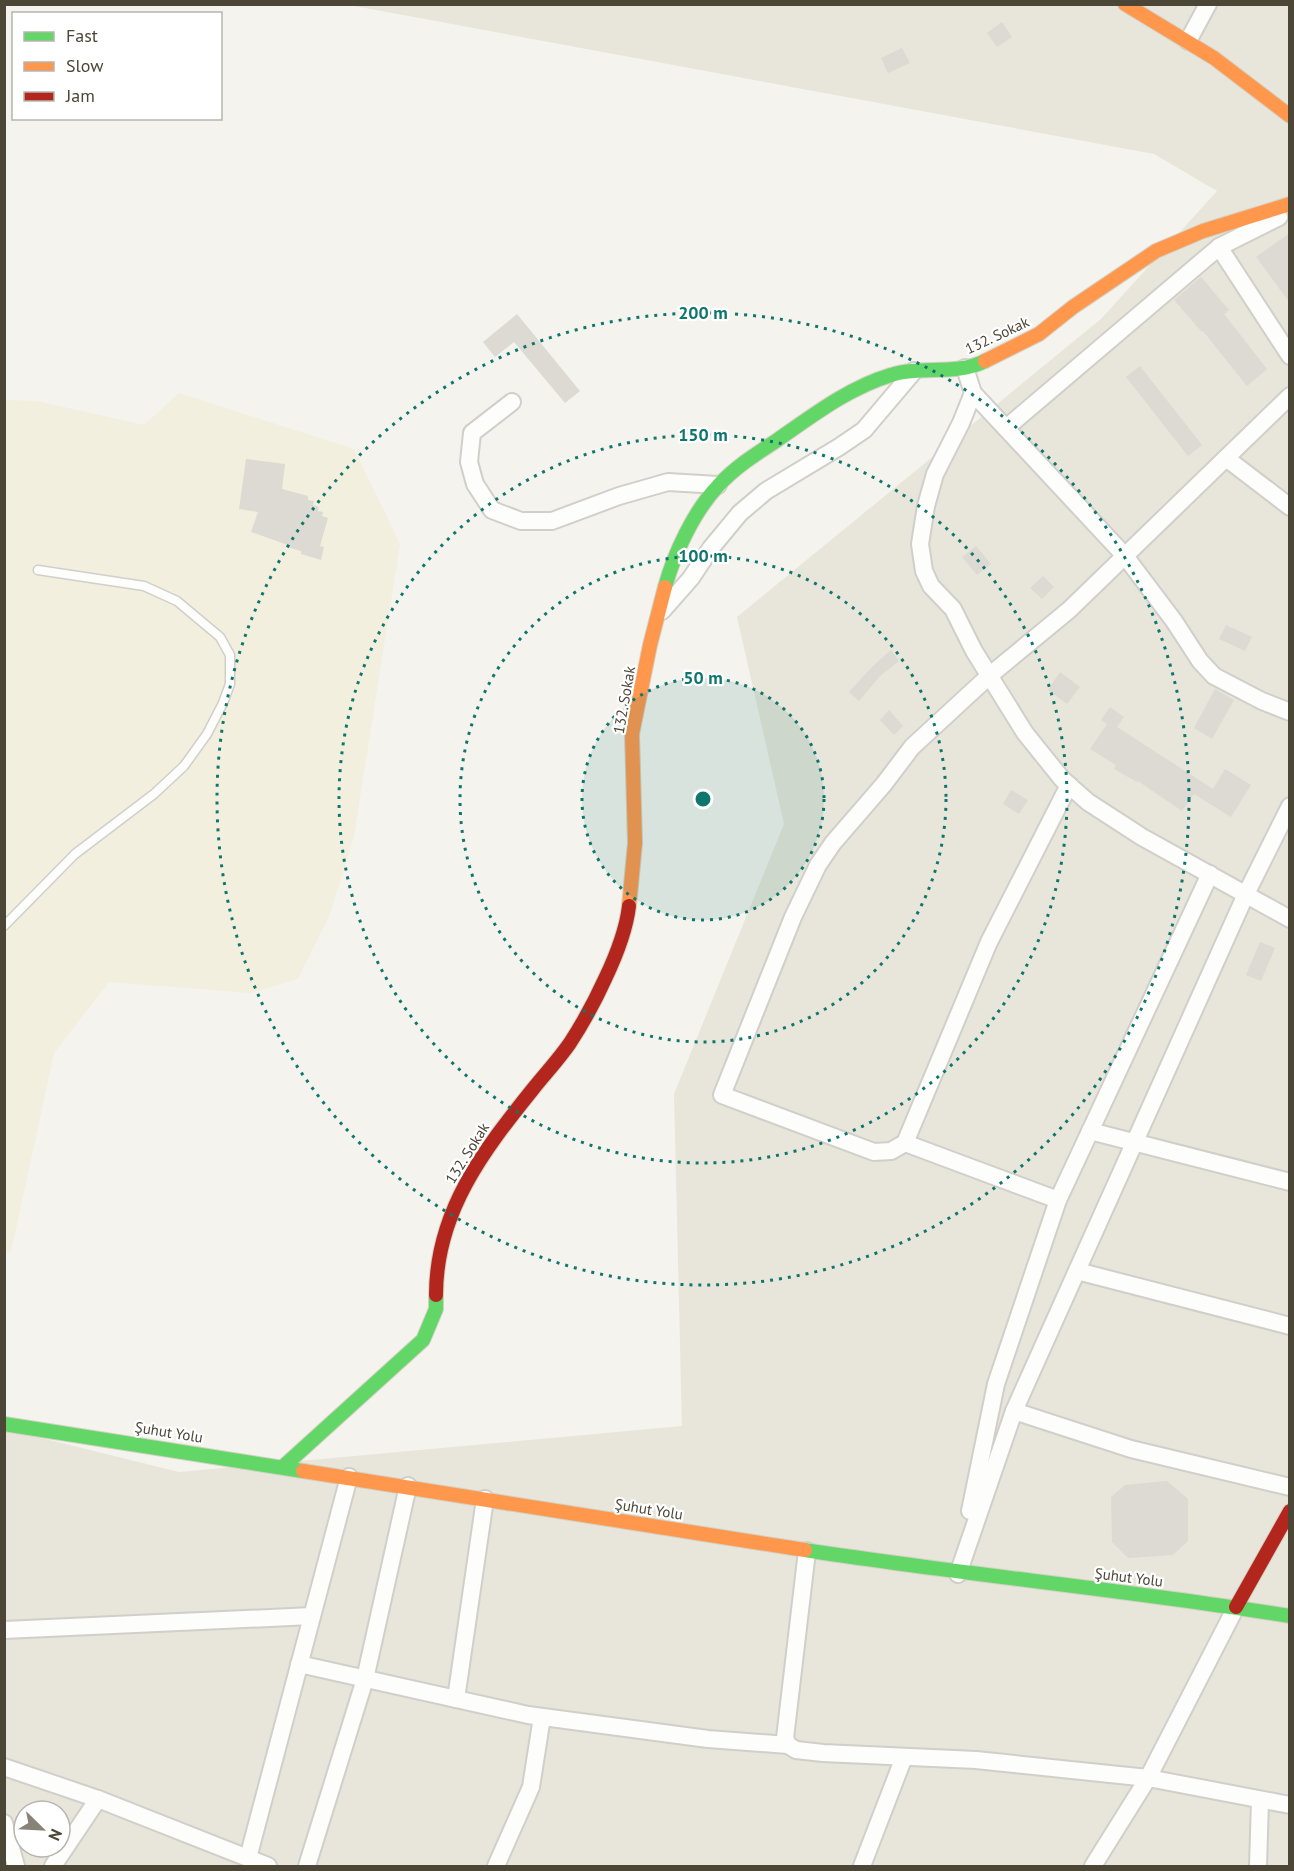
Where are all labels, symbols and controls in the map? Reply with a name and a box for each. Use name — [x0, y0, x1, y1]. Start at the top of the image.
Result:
legend — [12, 12, 222, 120]
text: Fast — [66, 24, 98, 47]
text: Slow — [66, 54, 104, 77]
text: Jam — [65, 84, 95, 107]
text: 200 m — [678, 301, 728, 324]
street label: 132. Sokak — [962, 312, 1033, 358]
text: 150 m — [678, 423, 728, 446]
text: 100 m — [678, 544, 728, 567]
street label: 132. Sokak — [609, 664, 639, 735]
text: 50 m — [683, 666, 723, 689]
centre of rings — [693, 789, 713, 809]
street label: 132. Sokak — [441, 1118, 494, 1187]
street label: Şuhut Yolu — [134, 1417, 204, 1447]
street label: Şuhut Yolu — [614, 1494, 684, 1524]
street label: Şuhut Yolu — [1094, 1563, 1164, 1591]
north arrow — [12, 1799, 72, 1859]
text: N — [44, 1826, 67, 1844]

